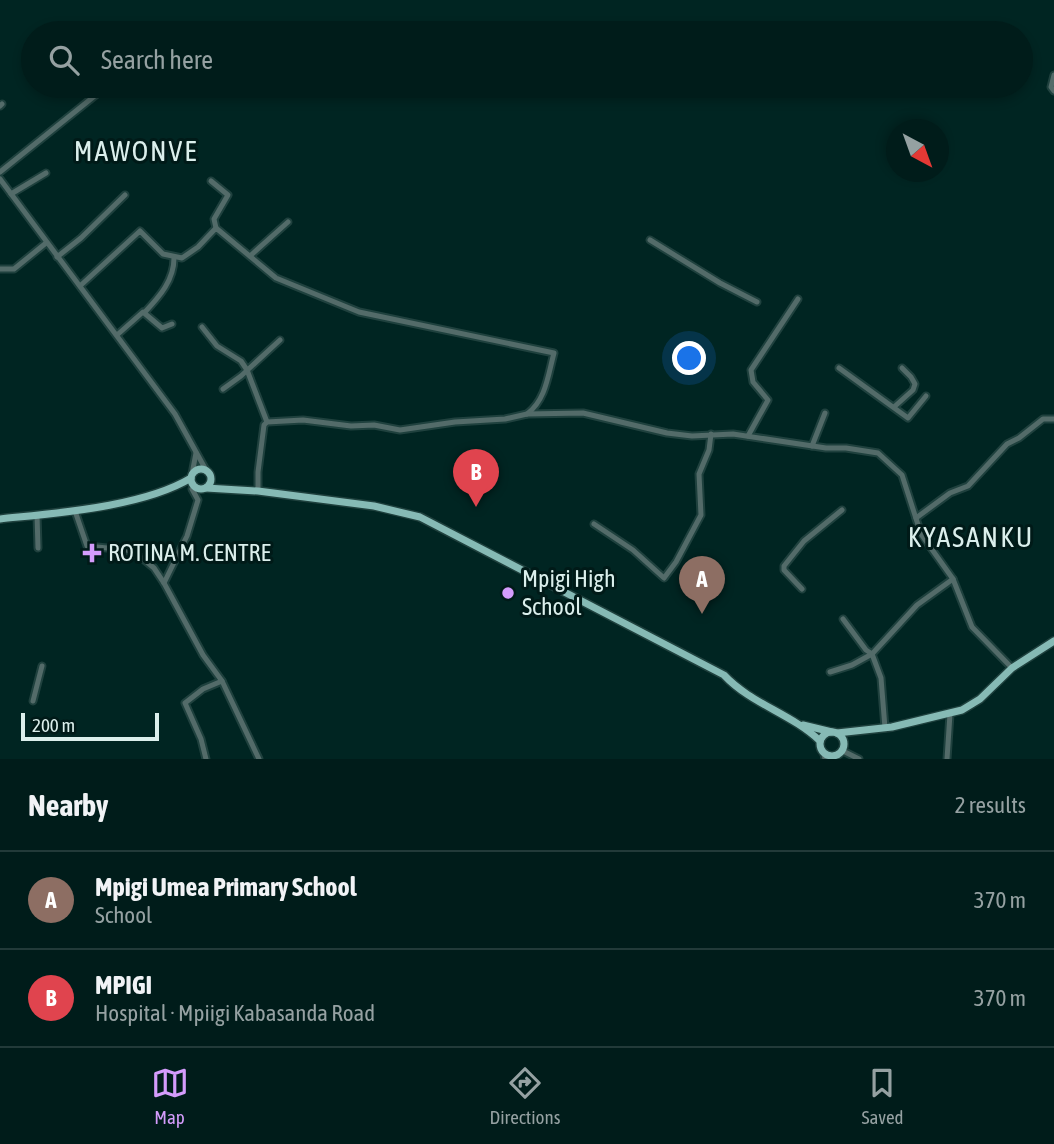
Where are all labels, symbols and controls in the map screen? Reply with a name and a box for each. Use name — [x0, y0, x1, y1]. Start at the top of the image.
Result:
search box — [21, 21, 1033, 98]
icon: search — [45, 41, 83, 79]
text: Search here — [101, 45, 213, 75]
north arrow — [886, 119, 949, 182]
district label: MAWONVE — [74, 135, 198, 167]
your location — [672, 341, 706, 375]
pin: B — [453, 449, 499, 507]
district label: KYASANKU — [908, 521, 1034, 553]
place label: ROTINA M. CENTRE — [108, 539, 271, 566]
marker: ROTINA M. CENTRE — [82, 543, 102, 563]
pin: A — [679, 556, 725, 614]
place label: Mpigi High School — [522, 565, 616, 620]
marker: Mpigi High School — [500, 585, 516, 601]
scale bar — [21, 710, 159, 742]
text: 200 m — [32, 714, 75, 736]
text: Nearby — [28, 788, 108, 822]
text: 2 results — [955, 792, 1026, 818]
text: Mpigi Umea Primary School — [95, 872, 357, 902]
text: A — [45, 887, 57, 913]
text: 370 m — [974, 887, 1026, 913]
text: School — [95, 902, 152, 928]
text: MPIGI — [95, 970, 152, 1000]
text: B — [46, 985, 56, 1011]
text: 370 m — [974, 985, 1026, 1011]
text: Hospital · Mpiigi Kabasanda Road — [95, 1000, 375, 1026]
tab: Map — [151, 1064, 189, 1128]
tab: Directions — [490, 1064, 560, 1128]
tab: Saved — [861, 1064, 903, 1128]

